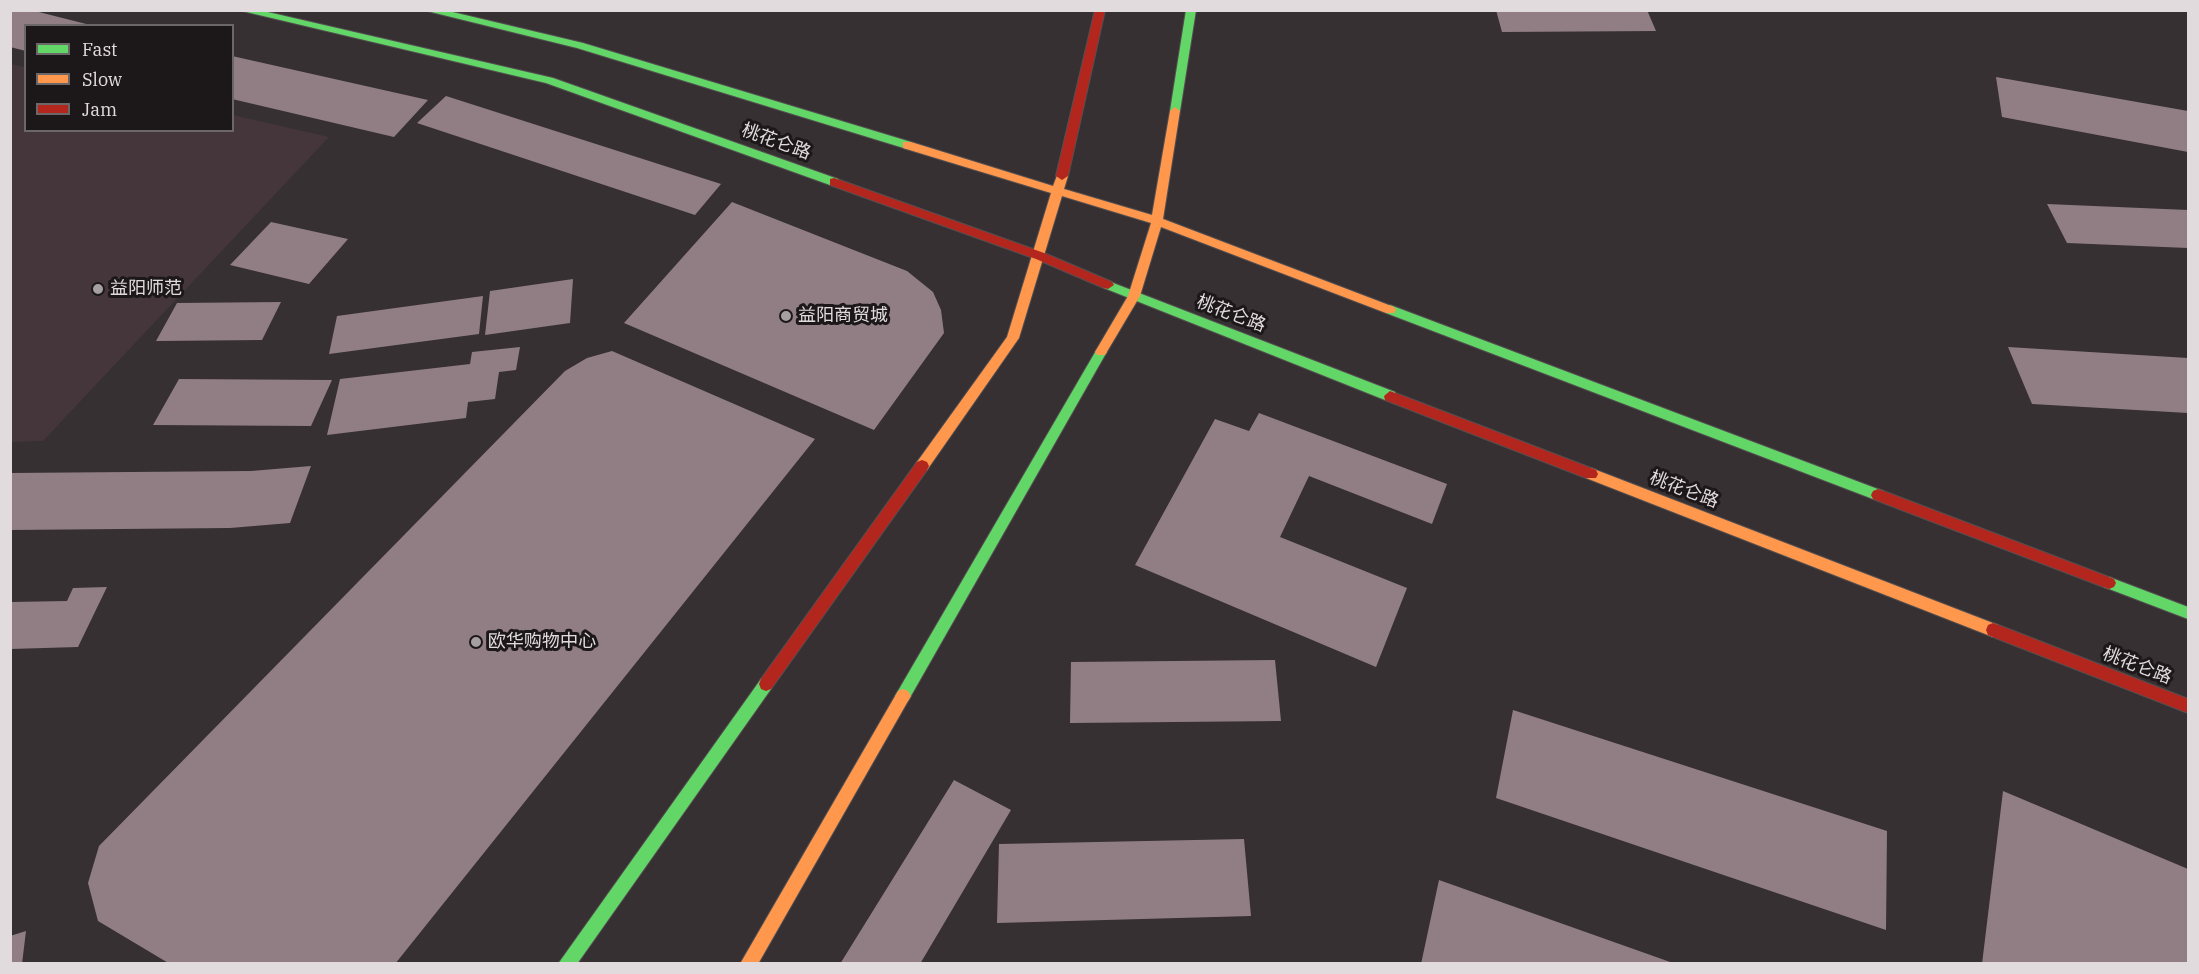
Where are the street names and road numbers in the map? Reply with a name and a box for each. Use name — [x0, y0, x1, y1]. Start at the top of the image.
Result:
street label: 桃花仑路 — [738, 120, 814, 164]
street label: 桃花仑路 — [1194, 291, 1268, 337]
street label: 桃花仑路 — [1647, 467, 1721, 513]
street label: 桃花仑路 — [2100, 643, 2174, 689]

